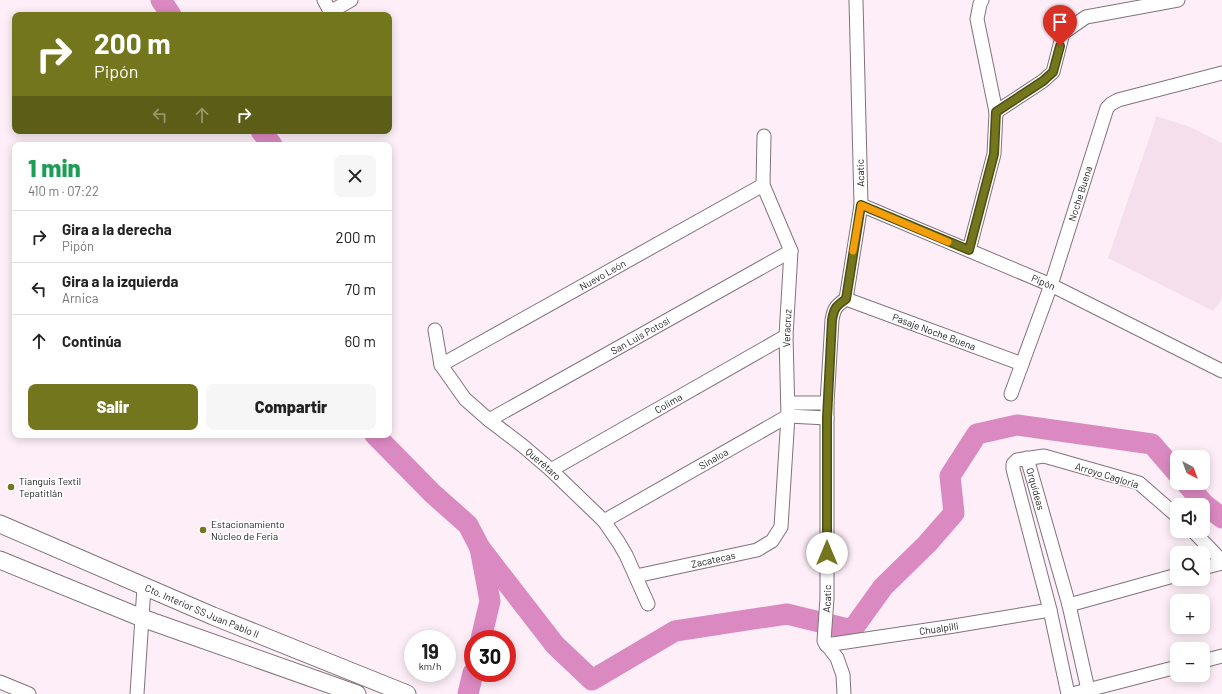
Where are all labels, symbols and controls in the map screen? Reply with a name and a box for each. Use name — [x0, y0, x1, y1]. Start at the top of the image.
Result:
pin — [1043, 5, 1077, 46]
icon: arrive — [1049, 11, 1071, 33]
text: 200 m — [94, 26, 171, 60]
icon: right — [28, 28, 80, 80]
text: Pipón — [94, 60, 138, 82]
icon: left — [149, 104, 171, 126]
icon: ahead — [191, 104, 213, 126]
icon: right — [233, 104, 255, 126]
text: 1 min — [28, 153, 81, 182]
button: close — [334, 155, 376, 197]
street label: Acatic — [854, 159, 866, 187]
street label: Noche Buena — [1066, 164, 1094, 223]
text: 410 m · 07:22 — [28, 183, 99, 199]
text: Gira a la derecha — [62, 220, 172, 238]
icon: right — [28, 226, 50, 248]
text: 200 m — [336, 228, 376, 246]
text: Pipón — [62, 238, 94, 254]
street label: Nuevo León — [577, 257, 628, 292]
text: Gira a la izquierda — [62, 272, 178, 290]
street label: Pipón — [1030, 272, 1057, 292]
icon: left — [28, 278, 50, 300]
text: 70 m — [345, 280, 376, 298]
text: Arnica — [62, 290, 98, 306]
street label: Veracruz — [780, 308, 794, 347]
street label: Pasaje Noche Buena — [891, 311, 978, 352]
street label: San Luis Potosí — [608, 314, 672, 357]
icon: ahead — [28, 330, 50, 352]
text: Continúa — [62, 332, 122, 350]
text: 60 m — [344, 332, 376, 350]
button: Salir — [28, 384, 198, 430]
button: Compartir — [206, 384, 376, 430]
street label: Colima — [652, 391, 684, 416]
street label: Querétaro — [523, 445, 564, 483]
street label: Sinaloa — [697, 445, 730, 472]
north arrow — [1170, 450, 1210, 490]
map controls — [1170, 450, 1210, 682]
street label: Arroyo Cagloria — [1074, 460, 1140, 490]
street label: Orquídeas — [1024, 466, 1048, 512]
place label: Tianguis Textil Tepatitlán — [19, 475, 81, 499]
marker: Tianguis Textil Tepatitlán — [6, 482, 16, 492]
button: sound — [1170, 498, 1210, 538]
place label: Estacionamiento Núcleo de Feria — [211, 518, 285, 542]
marker: Estacionamiento Núcleo de Feria — [198, 525, 208, 535]
position arrow — [806, 532, 848, 574]
button: search — [1170, 546, 1210, 586]
street label: Zacatecas — [690, 549, 737, 570]
street label: Cto. Interior SS Juan Pablo II — [143, 581, 261, 640]
street label: Acatic — [820, 585, 833, 613]
button: + — [1170, 594, 1210, 634]
street label: Chualpilli — [918, 619, 959, 637]
speed limit sign: 30 — [464, 630, 516, 682]
text: 19 — [421, 639, 439, 663]
button: − — [1170, 642, 1210, 682]
text: km/h — [419, 660, 441, 672]

